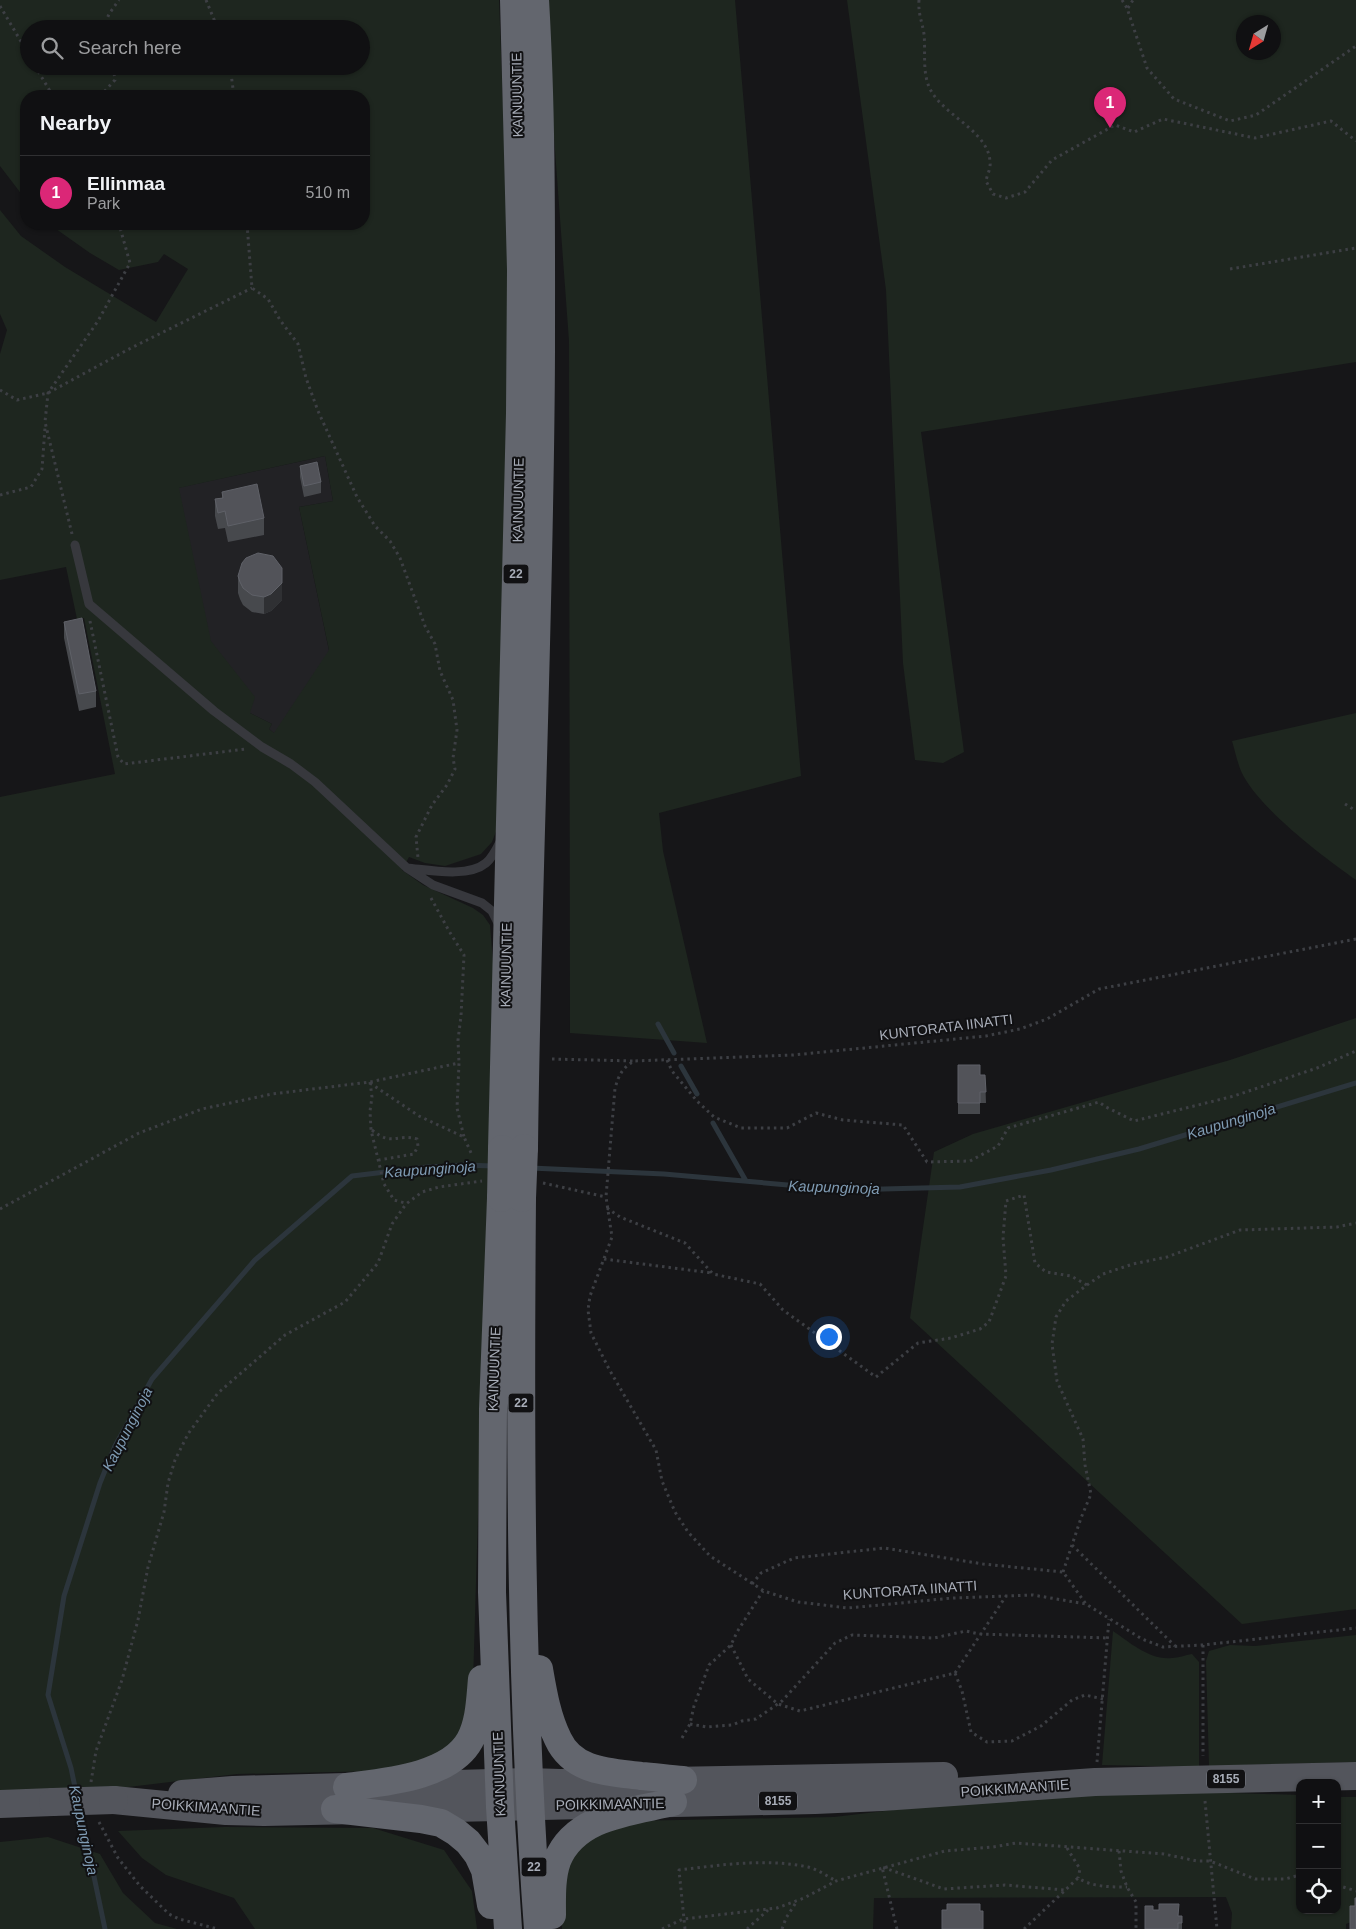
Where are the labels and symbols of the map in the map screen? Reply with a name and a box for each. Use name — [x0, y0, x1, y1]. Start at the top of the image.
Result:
north arrow — [1236, 15, 1281, 60]
street label: KAINUUNTIE — [508, 52, 526, 138]
pin: 1 — [1094, 87, 1126, 128]
street label: KAINUUNTIE — [509, 457, 527, 543]
road number: 22 — [504, 564, 528, 584]
street label: KAINUUNTIE — [497, 922, 515, 1008]
street label: KUNTORATA IINATTI — [878, 1011, 1014, 1043]
water label: Kaupunginoja — [1185, 1099, 1277, 1143]
water label: Kaupunginoja — [384, 1157, 476, 1181]
water label: Kaupunginoja — [788, 1177, 880, 1197]
your location — [816, 1324, 842, 1350]
street label: KAINUUNTIE — [485, 1326, 503, 1412]
water label: Kaupunginoja — [99, 1384, 155, 1474]
road number: 22 — [508, 1394, 534, 1412]
street label: KUNTORATA IINATTI — [842, 1577, 978, 1603]
street label: KAINUUNTIE — [490, 1731, 508, 1817]
road number: 8155 — [1207, 1770, 1245, 1788]
street label: POIKKIMAANTIE — [960, 1776, 1070, 1800]
water label: Kaupunginoja — [66, 1783, 102, 1877]
road number: 8155 — [759, 1792, 797, 1810]
street label: POIKKIMAANTIE — [151, 1795, 261, 1819]
street label: POIKKIMAANTIE — [555, 1795, 665, 1813]
road number: 22 — [522, 1858, 546, 1876]

